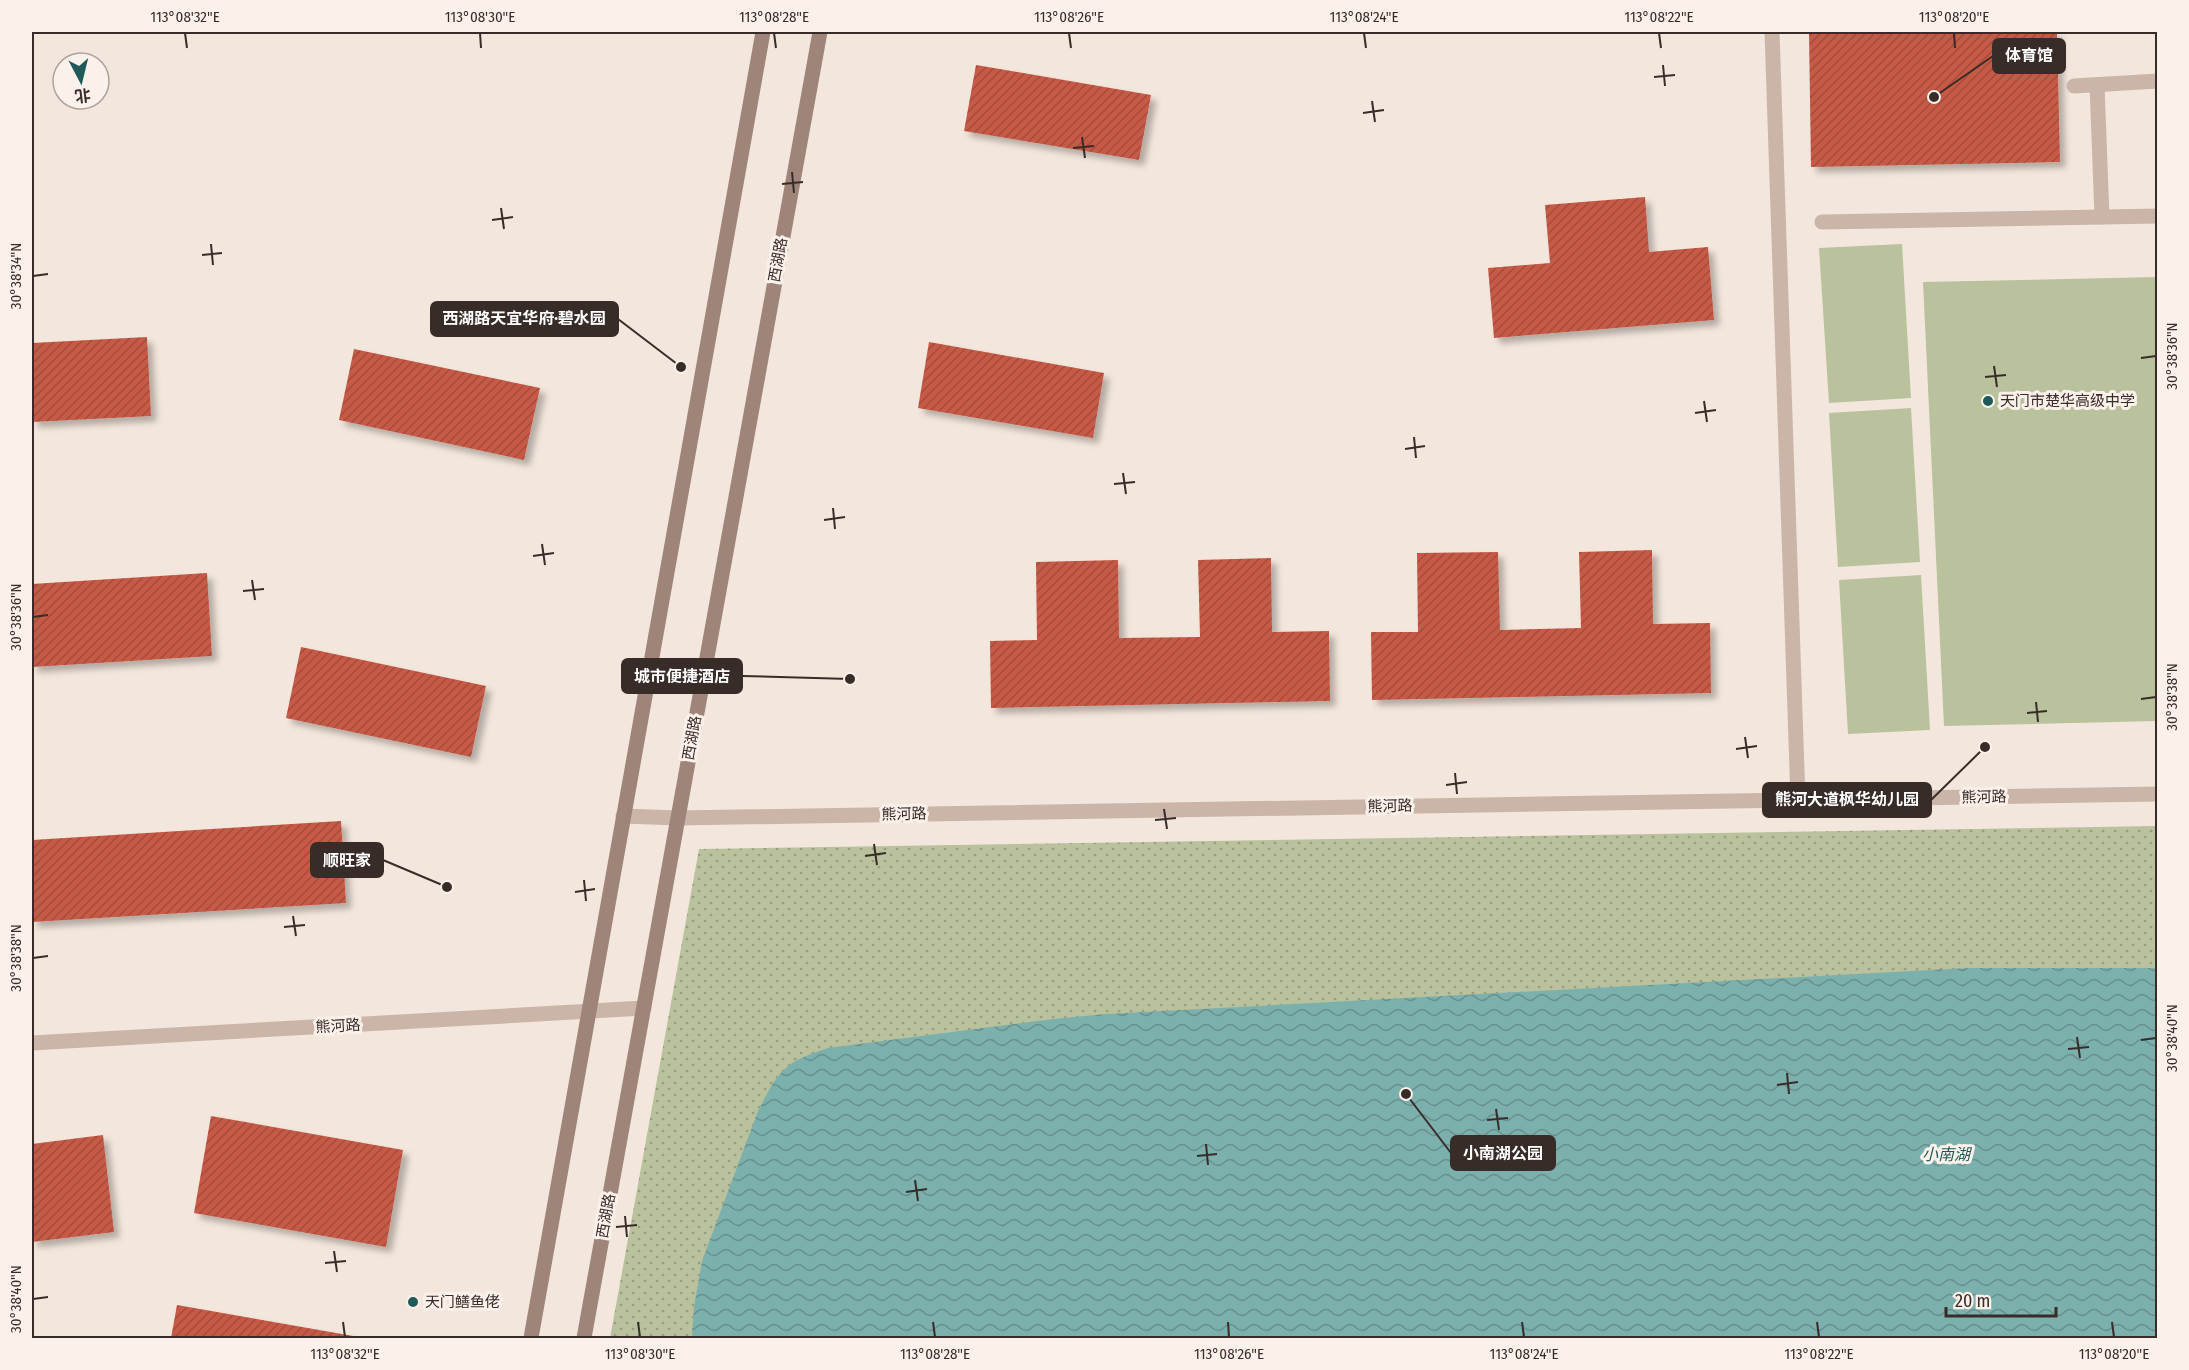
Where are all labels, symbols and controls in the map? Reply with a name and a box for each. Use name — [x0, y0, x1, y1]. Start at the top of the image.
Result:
text: 113°08'32"E — [150, 8, 220, 26]
text: 113°08'30"E — [445, 8, 515, 26]
text: 113°08'28"E — [739, 8, 809, 26]
text: 113°08'26"E — [1034, 8, 1104, 26]
text: 113°08'24"E — [1330, 8, 1398, 26]
text: 113°08'22"E — [1624, 8, 1694, 26]
text: 113°08'20"E — [1919, 8, 1989, 26]
callout: 体育馆 — [1993, 39, 2065, 73]
text: 体育馆 — [2005, 46, 2053, 65]
north arrow — [51, 51, 111, 111]
text: 北 — [74, 85, 92, 106]
street label: 西湖路 — [765, 236, 791, 284]
text: 30°38'34"N — [7, 243, 25, 309]
callout: 西湖路天宜华府·碧水园 — [431, 302, 618, 336]
text: 西湖路天宜华府·碧水园 — [442, 309, 606, 328]
text: 30°38'36"N — [2163, 322, 2181, 390]
place label: 天门市楚华高级中学 — [2000, 392, 2135, 410]
marker: 天门市楚华高级中学 — [1981, 394, 1995, 408]
text: 30°38'36"N — [7, 583, 25, 651]
callout: 城市便捷酒店 — [622, 659, 742, 693]
text: 30°38'38"N — [2163, 663, 2181, 731]
text: 城市便捷酒店 — [634, 667, 730, 686]
street label: 西湖路 — [679, 714, 705, 762]
callout: 熊河大道枫华幼儿园 — [1763, 783, 1931, 817]
street label: 熊河路 — [1961, 788, 2007, 806]
text: 熊河大道枫华幼儿园 — [1775, 790, 1919, 809]
street label: 熊河路 — [1367, 797, 1413, 815]
street label: 熊河路 — [881, 805, 927, 823]
callout: 顺旺家 — [311, 843, 383, 877]
text: 顺旺家 — [323, 851, 371, 870]
text: 30°38'38"N — [7, 924, 25, 992]
text: 30°38'40"N — [2163, 1004, 2181, 1072]
street label: 熊河路 — [315, 1016, 361, 1036]
callout: 小南湖公园 — [1451, 1136, 1555, 1170]
text: 小南湖公园 — [1463, 1144, 1543, 1163]
water label: 小南湖 — [1922, 1145, 1973, 1164]
street label: 西湖路 — [593, 1192, 619, 1240]
text: 30°38'40"N — [7, 1265, 25, 1333]
scale bar — [1946, 1280, 2056, 1318]
text: 20 m — [1955, 1290, 1990, 1312]
place label: 天门鳝鱼佬 — [425, 1293, 500, 1311]
marker: 天门鳝鱼佬 — [406, 1295, 420, 1309]
text: 113°08'32"E — [310, 1345, 380, 1363]
text: 113°08'30"E — [605, 1345, 675, 1363]
text: 113°08'28"E — [900, 1345, 970, 1363]
text: 113°08'26"E — [1194, 1345, 1264, 1363]
text: 113°08'24"E — [1490, 1345, 1558, 1363]
text: 113°08'22"E — [1784, 1345, 1854, 1363]
text: 113°08'20"E — [2079, 1345, 2149, 1363]

